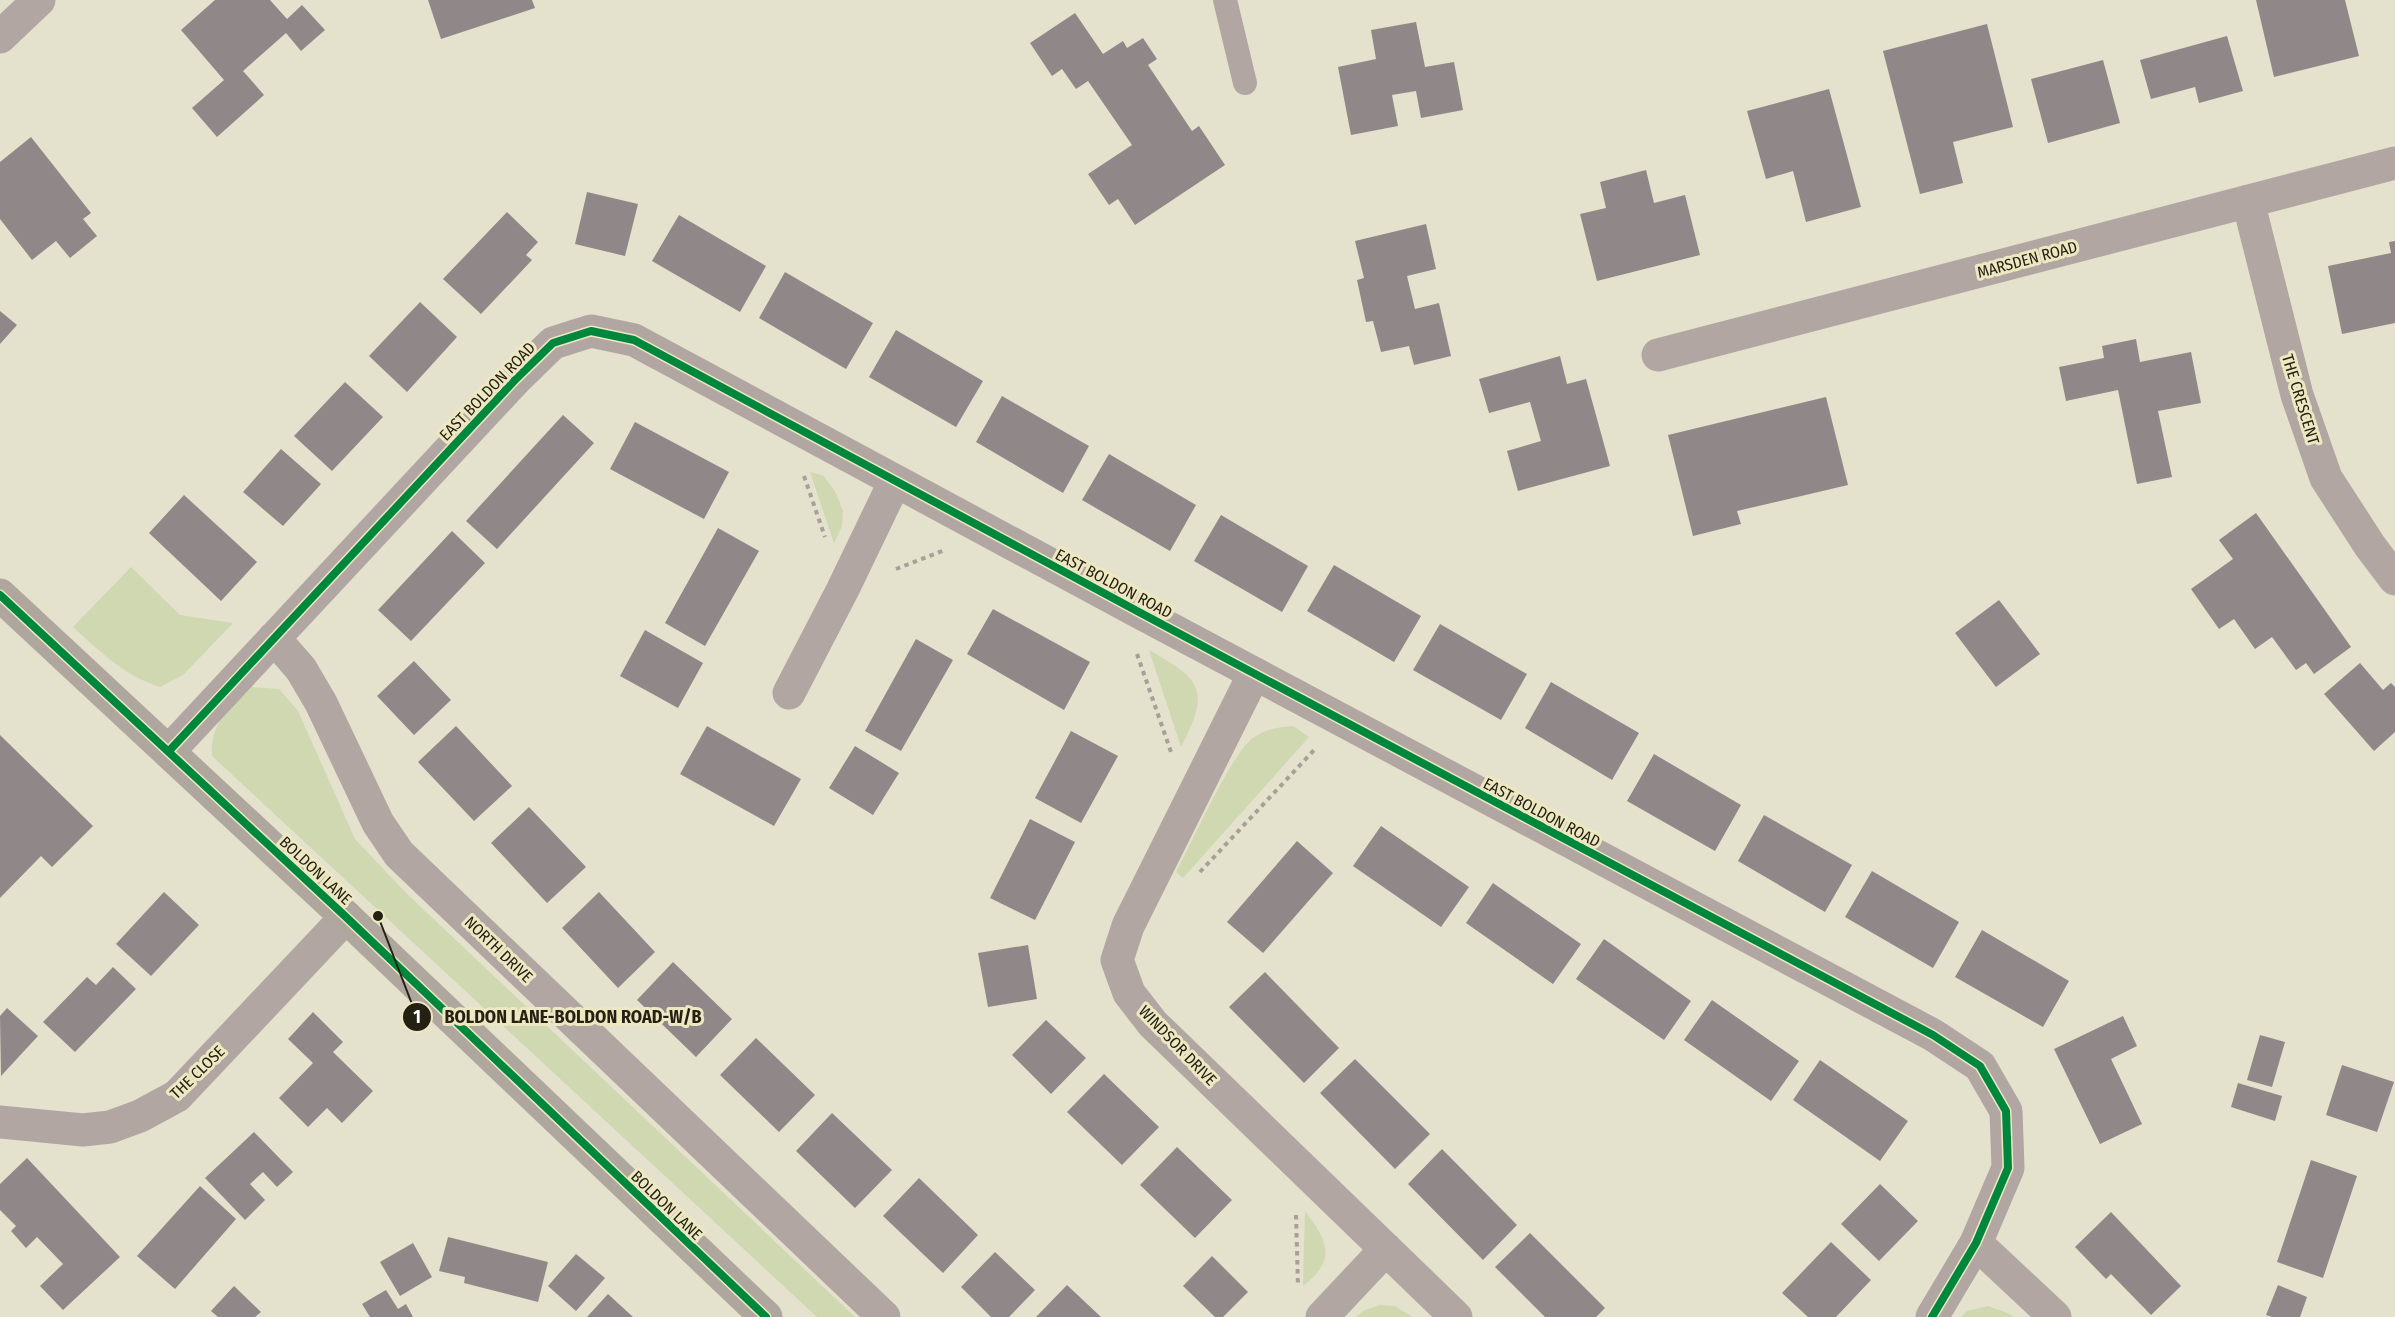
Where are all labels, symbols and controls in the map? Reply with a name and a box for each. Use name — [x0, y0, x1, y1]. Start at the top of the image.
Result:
street label: MARSDEN ROAD — [1975, 237, 2079, 282]
street label: EAST BOLDON ROAD — [436, 338, 539, 445]
street label: THE CRESCENT — [2278, 352, 2323, 447]
street label: EAST BOLDON ROAD — [1052, 545, 1175, 622]
street label: EAST BOLDON ROAD — [1480, 774, 1603, 851]
street label: BOLDON LANE — [276, 832, 356, 908]
street label: NORTH DRIVE — [461, 912, 537, 986]
callout: BOLDON LANE-BOLDON ROAD-W/B — [402, 999, 713, 1035]
street label: WINDSOR DRIVE — [1135, 1002, 1220, 1089]
text: 1 — [413, 1006, 421, 1028]
text: BOLDON LANE-BOLDON ROAD-W/B — [444, 1006, 702, 1028]
street label: THE CLOSE — [166, 1042, 229, 1103]
street label: BOLDON LANE — [627, 1167, 706, 1244]

